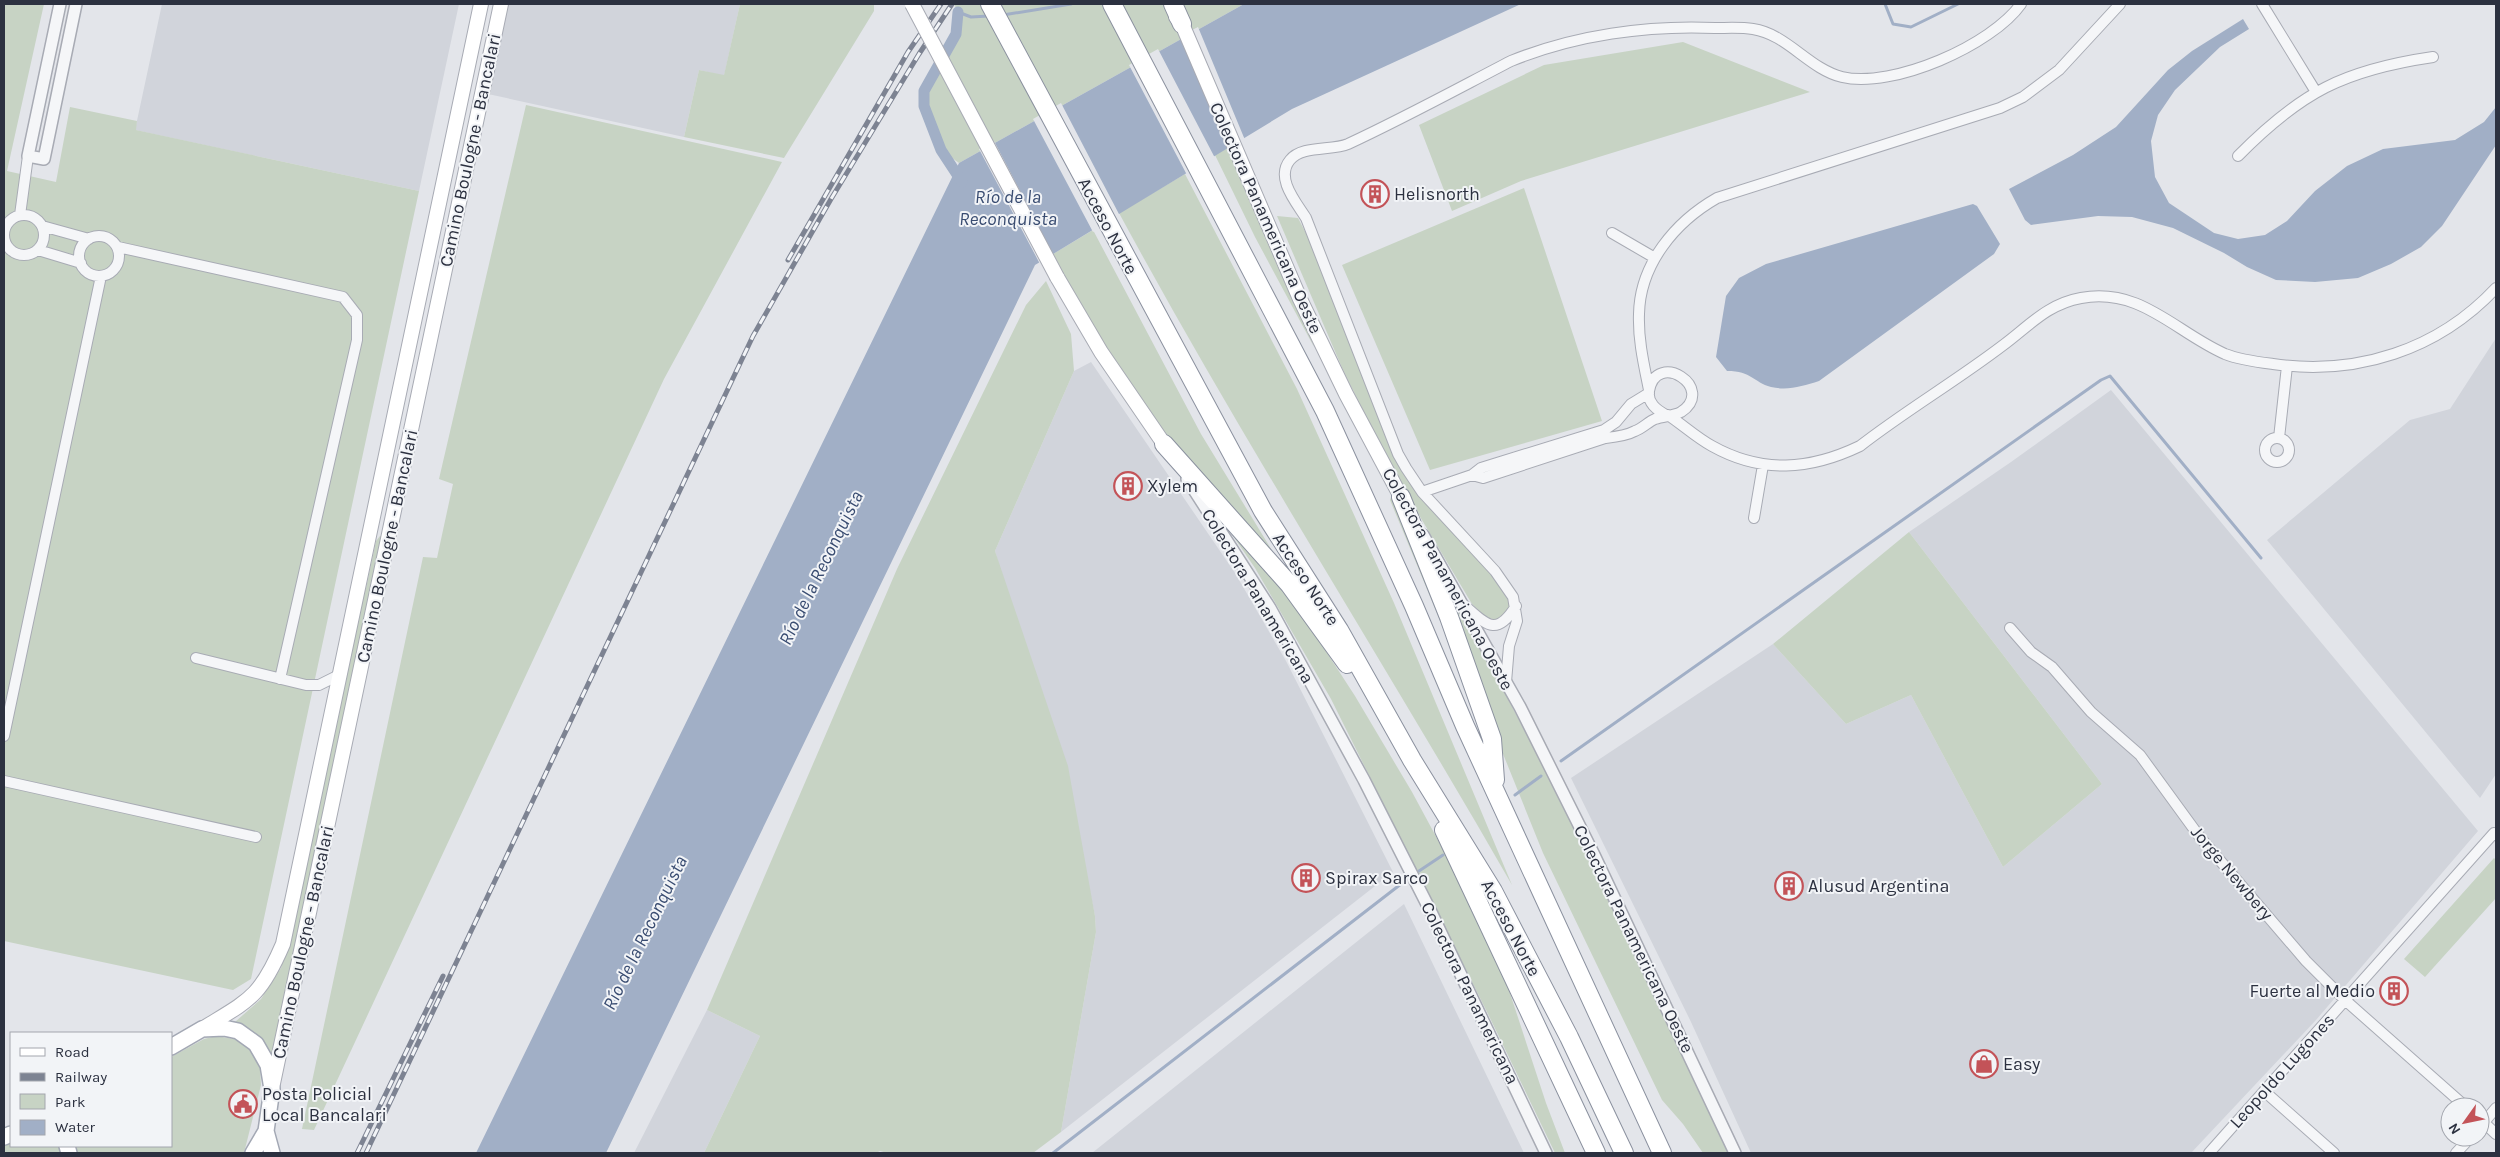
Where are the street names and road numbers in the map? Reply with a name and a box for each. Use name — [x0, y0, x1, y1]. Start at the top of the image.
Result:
street label: Camino Boulogne - Bancalari — [435, 31, 505, 269]
street label: Colectora Panamericana Oeste — [1205, 99, 1327, 337]
street label: Acceso Norte — [1073, 174, 1143, 278]
street label: Camino Boulogne - Bancalari — [352, 427, 422, 665]
street label: Colectora Panamericana Oeste — [1378, 464, 1518, 694]
street label: Colectora Panamericana — [1197, 504, 1319, 688]
street label: Acceso Norte — [1268, 528, 1344, 630]
street label: Colectora Panamericana Oeste — [1569, 821, 1699, 1057]
street label: Jorge Newbery — [2186, 821, 2278, 925]
street label: Camino Boulogne - Bancalari — [268, 823, 338, 1061]
street label: Acceso Norte — [1476, 876, 1546, 980]
street label: Colectora Panamericana — [1416, 898, 1524, 1088]
street label: Leopoldo Lugones — [2225, 1009, 2339, 1133]

